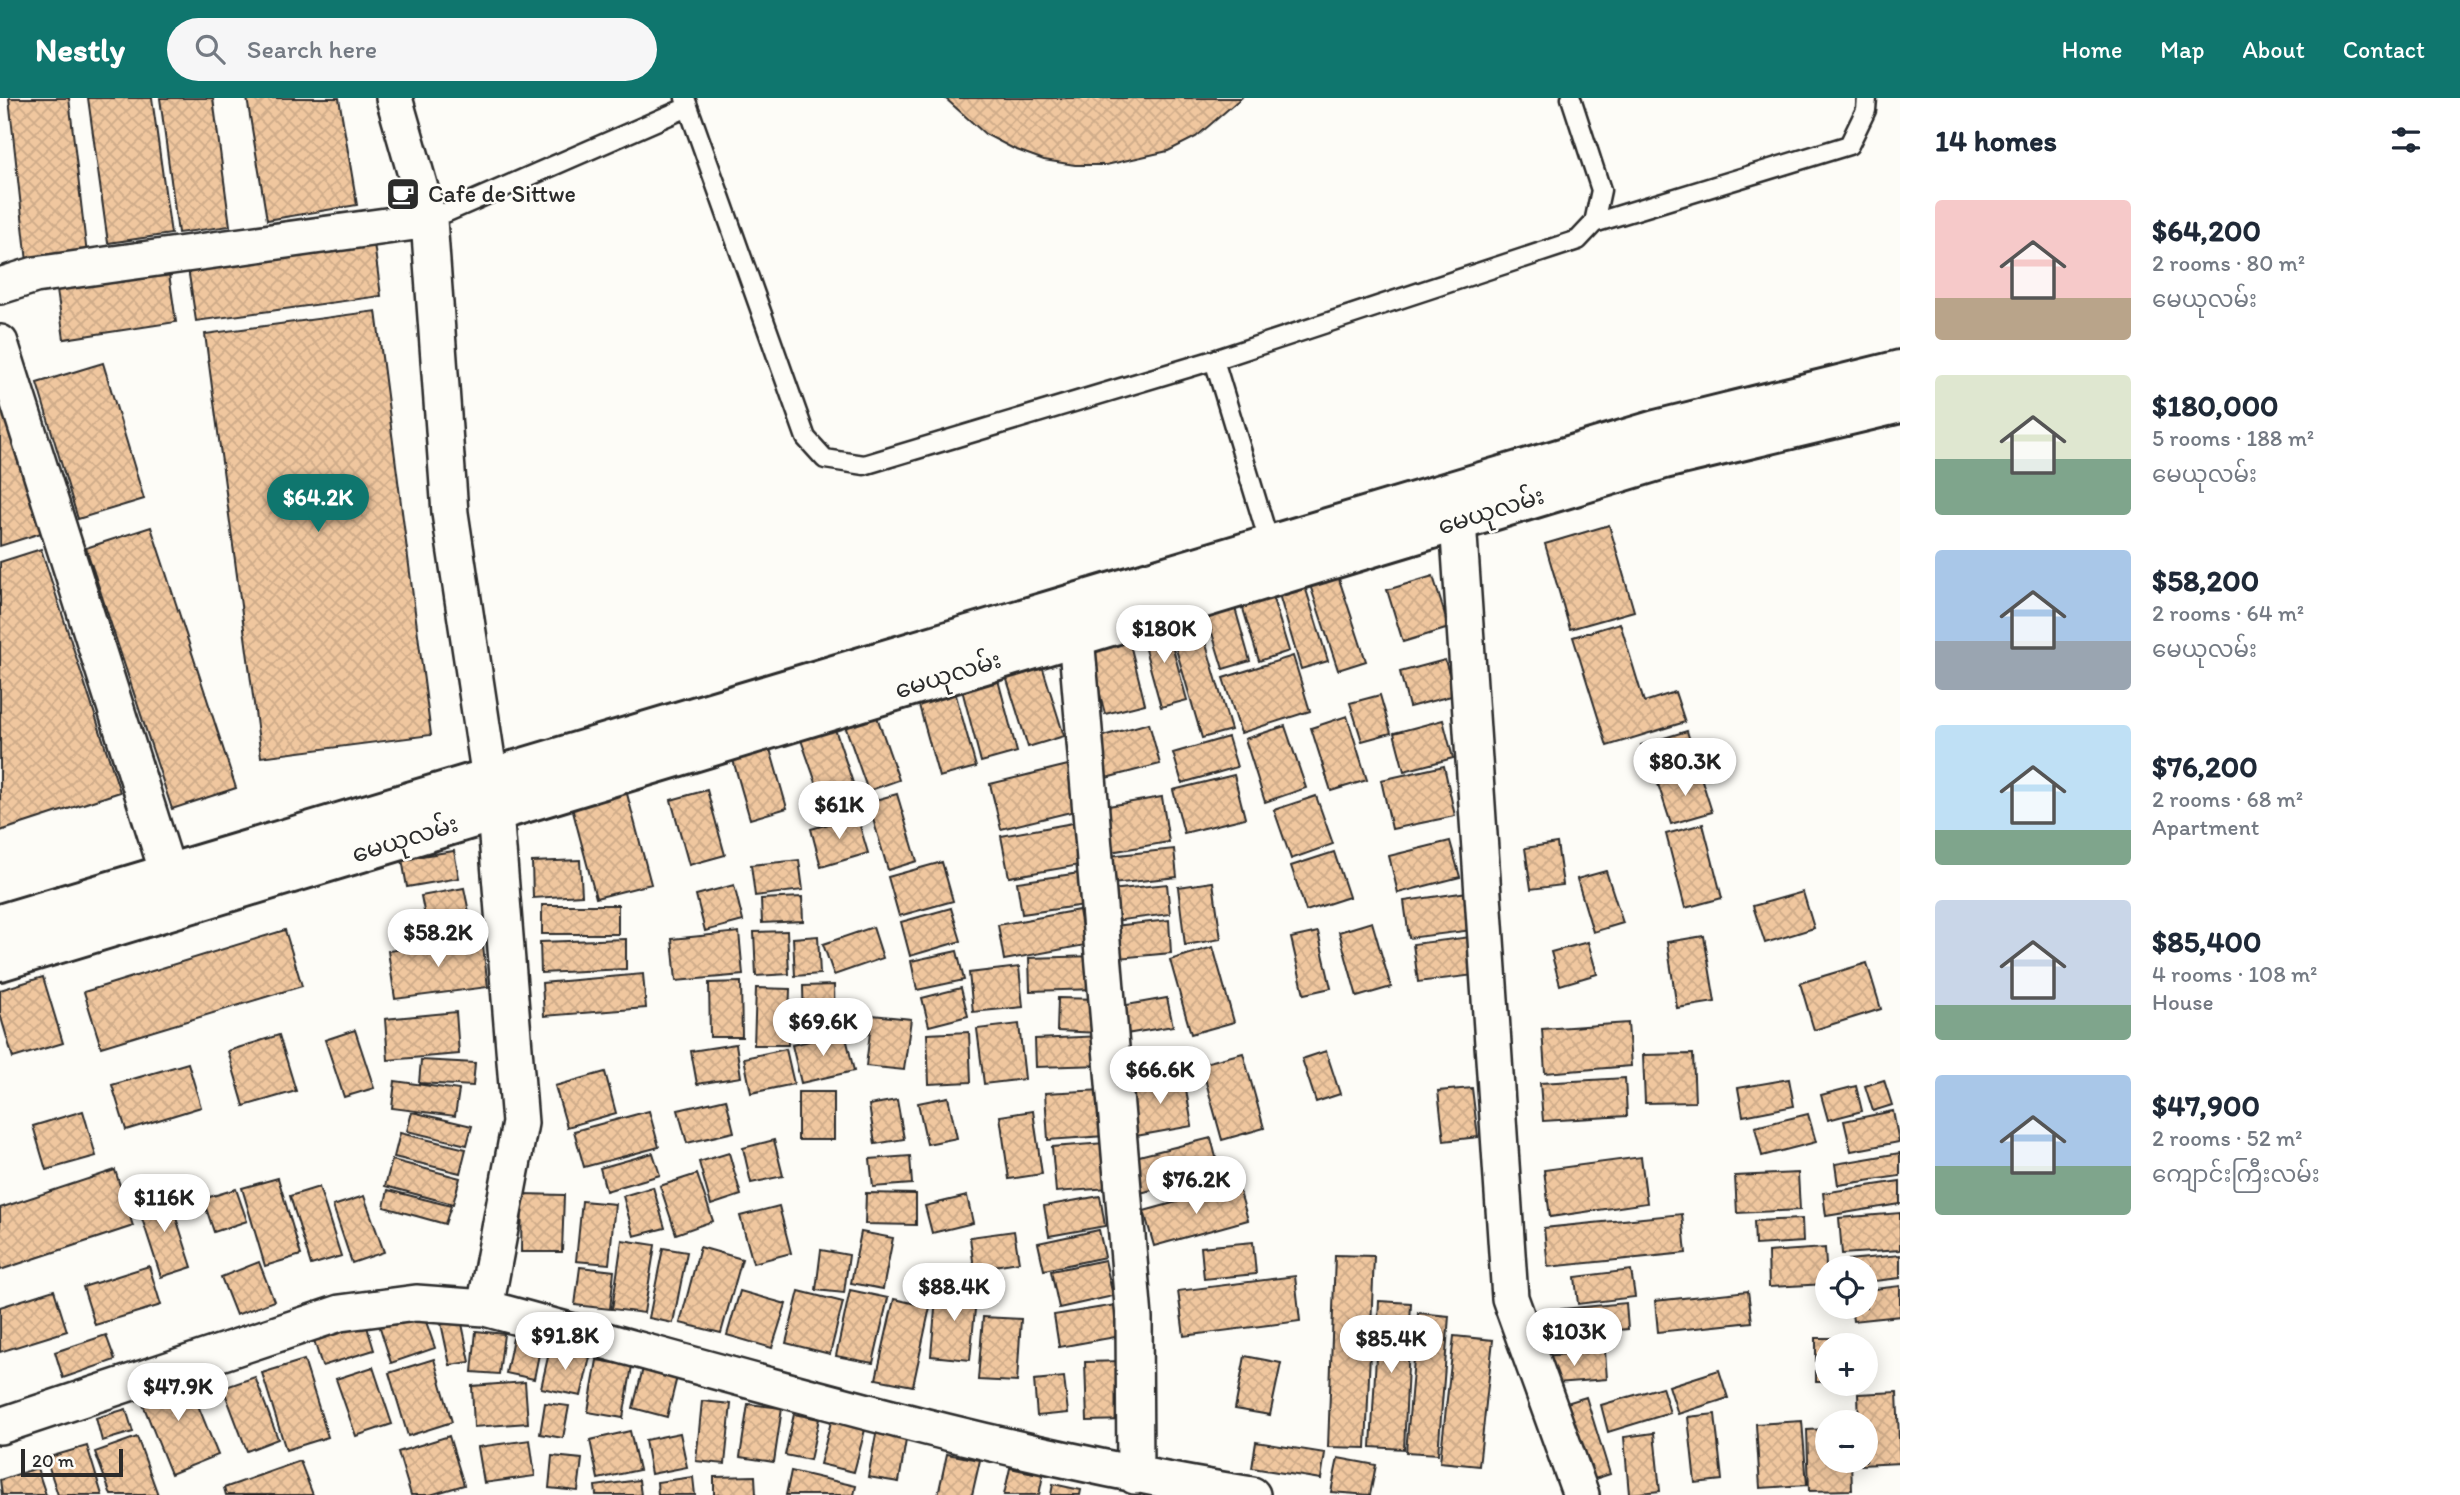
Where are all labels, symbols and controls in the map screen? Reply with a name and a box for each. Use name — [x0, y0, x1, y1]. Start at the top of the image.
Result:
search box — [167, 18, 657, 81]
text: Nestly — [35, 30, 125, 69]
icon: search — [191, 30, 229, 68]
text: Search here — [247, 33, 377, 65]
text: Home — [2062, 35, 2122, 64]
text: Map — [2160, 35, 2204, 64]
text: About — [2242, 35, 2305, 64]
text: Contact — [2343, 35, 2425, 64]
icon: filters — [2387, 121, 2425, 159]
text: 14 homes — [1935, 122, 2057, 159]
cafe icon: Cafe de Sittwe — [384, 175, 422, 213]
place label: Cafe de Sittwe — [428, 179, 576, 208]
text: $64,200 — [2152, 212, 2261, 249]
icon: home — [1991, 228, 2075, 312]
text: 2 rooms · 80 m² — [2152, 249, 2305, 277]
text: မေယုလမ်း — [2152, 285, 2257, 313]
text: $180,000 — [2152, 387, 2279, 424]
icon: home — [1991, 403, 2075, 487]
text: 5 rooms · 188 m² — [2152, 424, 2314, 452]
text: မေယုလမ်း — [2152, 460, 2257, 488]
pin: $64.2K — [261, 474, 375, 534]
street label: မေယုလမ်း — [1434, 480, 1549, 545]
text: $64.2K — [283, 483, 353, 511]
text: $58,200 — [2152, 562, 2259, 599]
icon: home — [1991, 578, 2075, 662]
text: 2 rooms · 64 m² — [2152, 599, 2304, 627]
pin: $180K — [1115, 606, 1213, 665]
text: $180K — [1132, 614, 1196, 642]
text: မေယုလမ်း — [2152, 635, 2257, 663]
street label: မေယုလမ်း — [891, 644, 1006, 709]
pin: $80.3K — [1628, 738, 1742, 798]
text: $80.3K — [1649, 747, 1721, 775]
text: $76,200 — [2152, 748, 2258, 785]
icon: home — [1991, 753, 2075, 837]
pin: $61K — [798, 782, 880, 841]
text: 2 rooms · 68 m² — [2152, 785, 2303, 813]
text: $61K — [814, 790, 864, 818]
street label: မေယုလမ်း — [348, 808, 463, 873]
text: Apartment — [2152, 813, 2259, 841]
pin: $58.2K — [381, 910, 495, 969]
text: $58.2K — [404, 918, 472, 946]
text: $85,400 — [2152, 923, 2262, 960]
icon: home — [1991, 928, 2075, 1012]
text: 4 rooms · 108 m² — [2152, 960, 2317, 988]
text: House — [2152, 988, 2214, 1016]
pin: $69.6K — [766, 998, 880, 1058]
text: $69.6K — [789, 1007, 857, 1035]
pin: $66.6K — [1103, 1046, 1217, 1106]
text: $66.6K — [1126, 1055, 1194, 1083]
text: $47,900 — [2152, 1087, 2260, 1124]
icon: home — [1991, 1103, 2075, 1187]
text: 2 rooms · 52 m² — [2152, 1124, 2302, 1152]
pin: $76.2K — [1139, 1156, 1253, 1216]
text: ကျောင်းကြီးလမ်း — [2152, 1160, 2320, 1188]
text: $76.2K — [1162, 1165, 1230, 1193]
pin: $116K — [115, 1174, 213, 1234]
text: $116K — [134, 1183, 194, 1211]
map controls — [1815, 1256, 1878, 1473]
button: locate — [1815, 1256, 1878, 1319]
pin: $88.4K — [897, 1264, 1011, 1323]
text: $88.4K — [918, 1272, 990, 1300]
pin: $103K — [1525, 1308, 1623, 1368]
pin: $91.8K — [508, 1312, 622, 1372]
pin: $85.4K — [1334, 1316, 1448, 1375]
text: $103K — [1542, 1317, 1606, 1345]
text: $91.8K — [531, 1321, 599, 1349]
text: $85.4K — [1356, 1324, 1426, 1352]
button: + — [1815, 1333, 1878, 1396]
pin: $47.9K — [121, 1364, 235, 1423]
text: $47.9K — [143, 1372, 213, 1400]
button: − — [1815, 1410, 1878, 1473]
scale bar — [21, 1446, 122, 1478]
text: 20 m — [32, 1449, 74, 1472]

